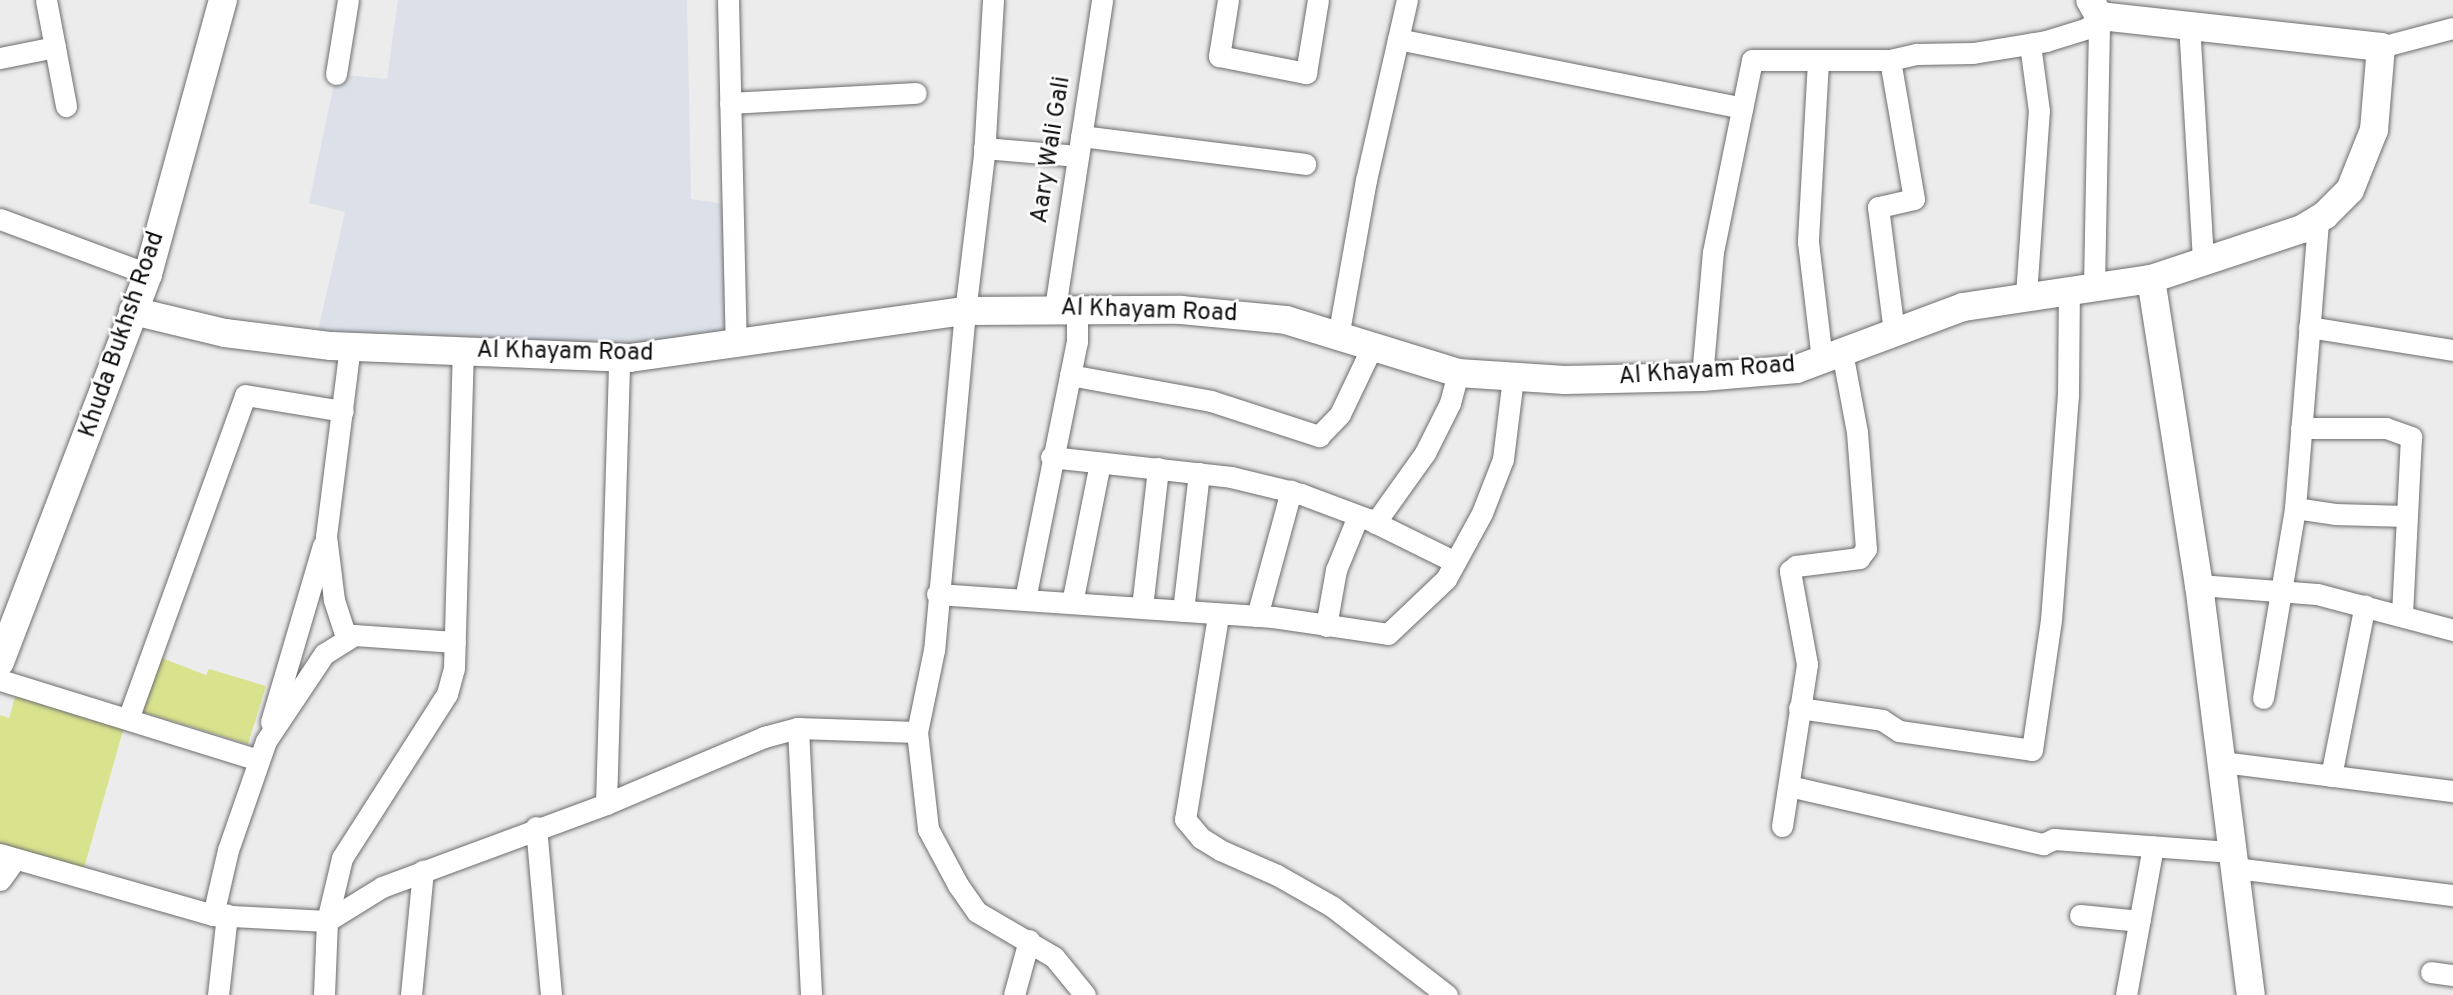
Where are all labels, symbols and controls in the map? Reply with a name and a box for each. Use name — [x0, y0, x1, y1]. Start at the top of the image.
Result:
street label: Aary Wali Gali — [1026, 74, 1078, 226]
street label: Khuda Bukhsh Road — [74, 228, 172, 442]
street label: Al Khayam Road — [1060, 295, 1238, 329]
street label: Al Khayam Road — [476, 337, 654, 369]
street label: Al Khayam Road — [1618, 351, 1796, 393]

